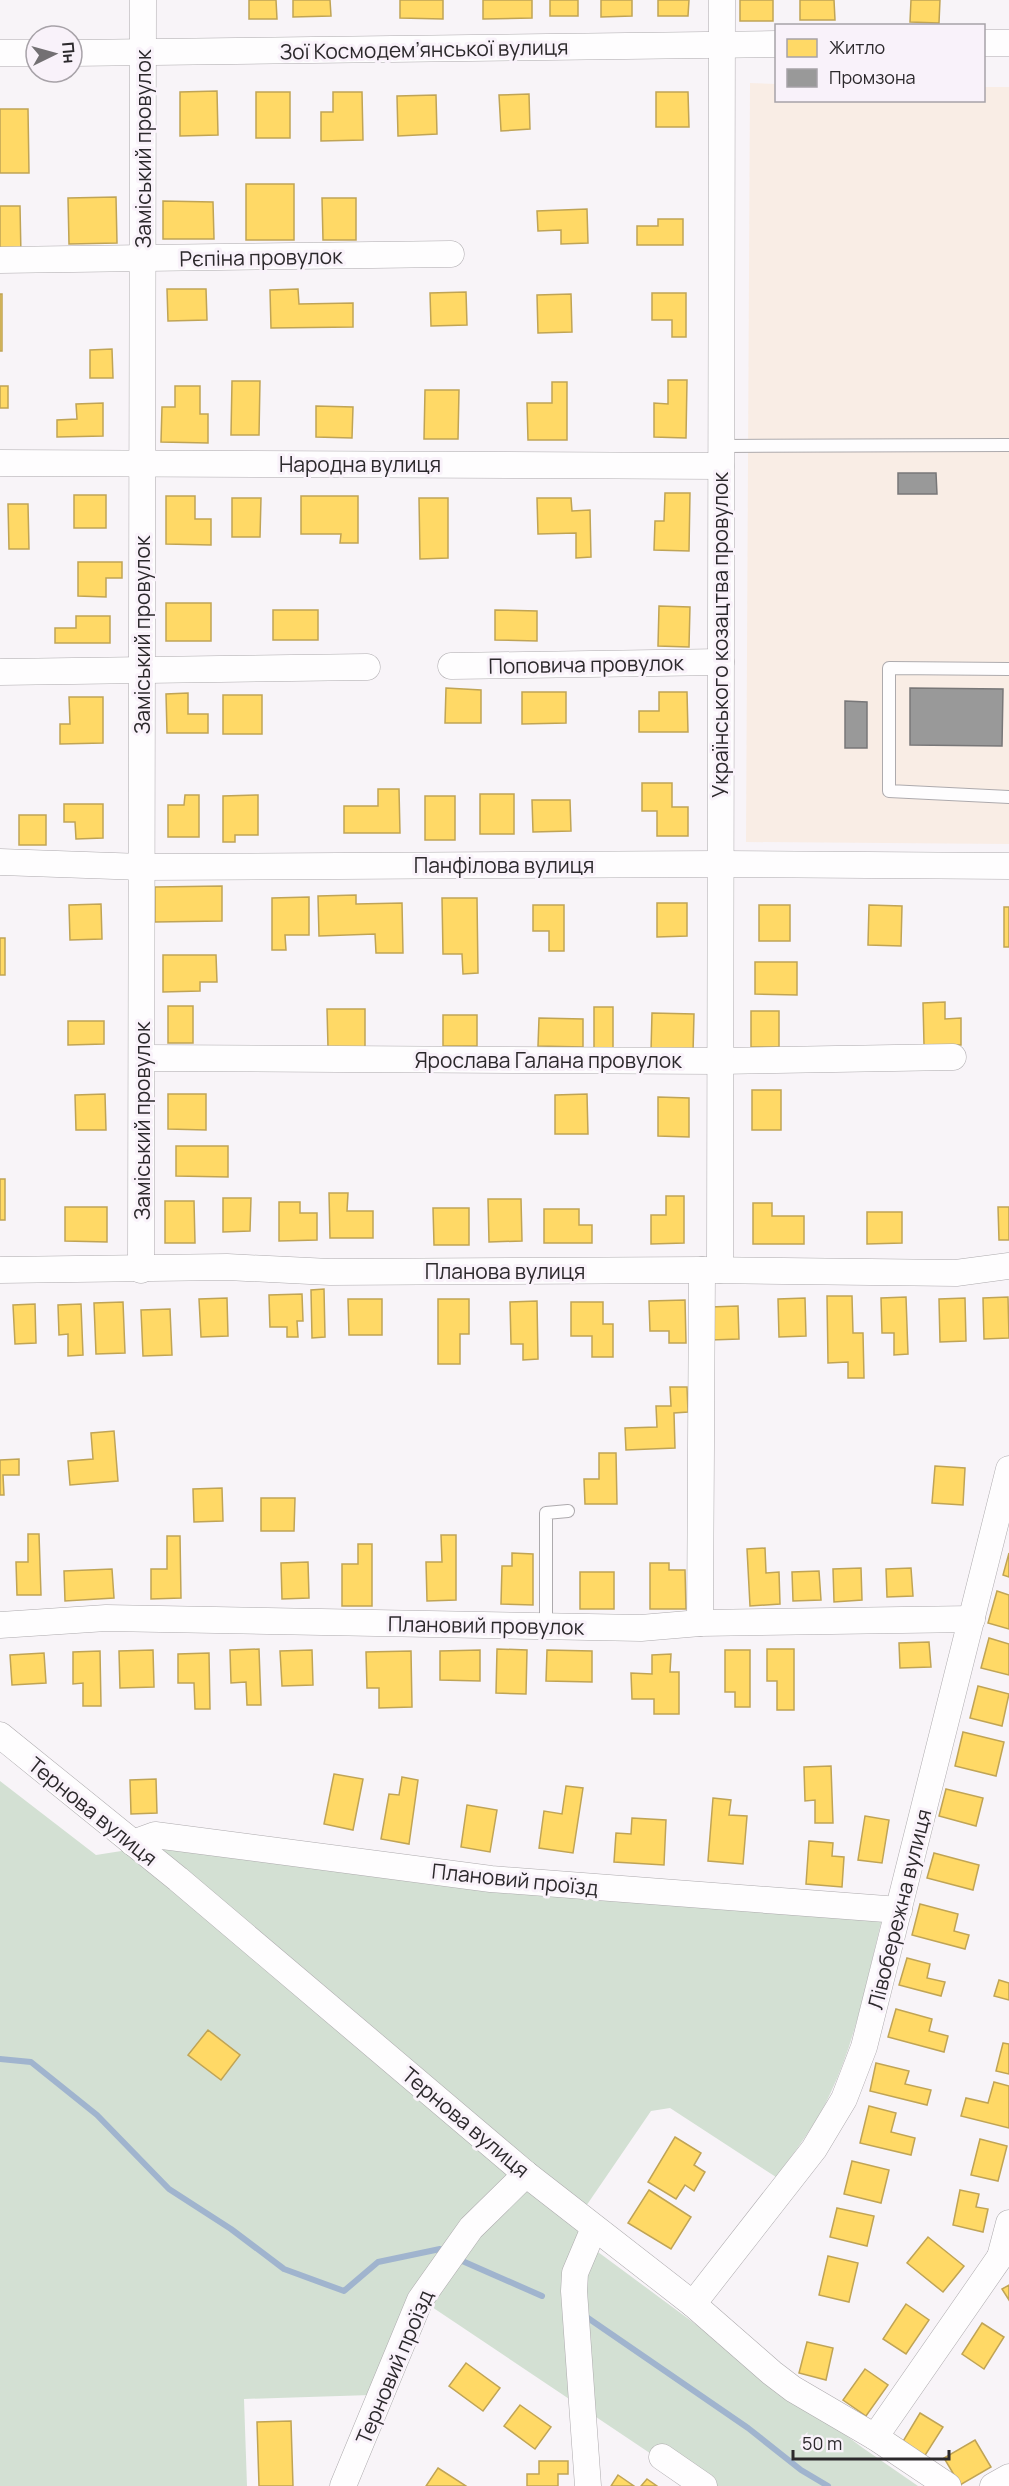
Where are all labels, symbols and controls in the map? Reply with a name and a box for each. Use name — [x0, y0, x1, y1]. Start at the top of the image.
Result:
north arrow — [24, 24, 84, 84]
legend — [775, 24, 985, 102]
street label: Зої Космодем’янської вулиця — [279, 32, 569, 66]
text: Житло — [829, 35, 885, 59]
text: Пн — [57, 41, 81, 64]
street label: Заміський провулок — [129, 49, 157, 248]
text: Промзона — [829, 65, 916, 89]
street label: Рєпіна провулок — [179, 242, 343, 272]
street label: Народна вулиця — [279, 450, 441, 478]
street label: Українського козацтва провулок — [706, 472, 734, 798]
street label: Заміський провулок — [128, 535, 156, 734]
street label: Поповича провулок — [488, 648, 685, 680]
street label: Панфілова вулиця — [414, 851, 594, 879]
street label: Заміський провулок — [128, 1021, 156, 1220]
street label: Ярослава Галана провулок — [414, 1046, 682, 1074]
street label: Планова вулиця — [425, 1257, 585, 1285]
street label: Плановий провулок — [388, 1609, 585, 1641]
street label: Тернова вулиця — [23, 1750, 163, 1872]
street label: Лівобережна вулиця — [861, 1806, 937, 2012]
street label: Плановий проїзд — [430, 1856, 600, 1902]
street label: Тернова вулиця — [396, 2060, 536, 2184]
street label: Терновий проїзд — [349, 2286, 439, 2448]
scale bar — [793, 2423, 949, 2461]
text: 50 m — [802, 2431, 842, 2455]

